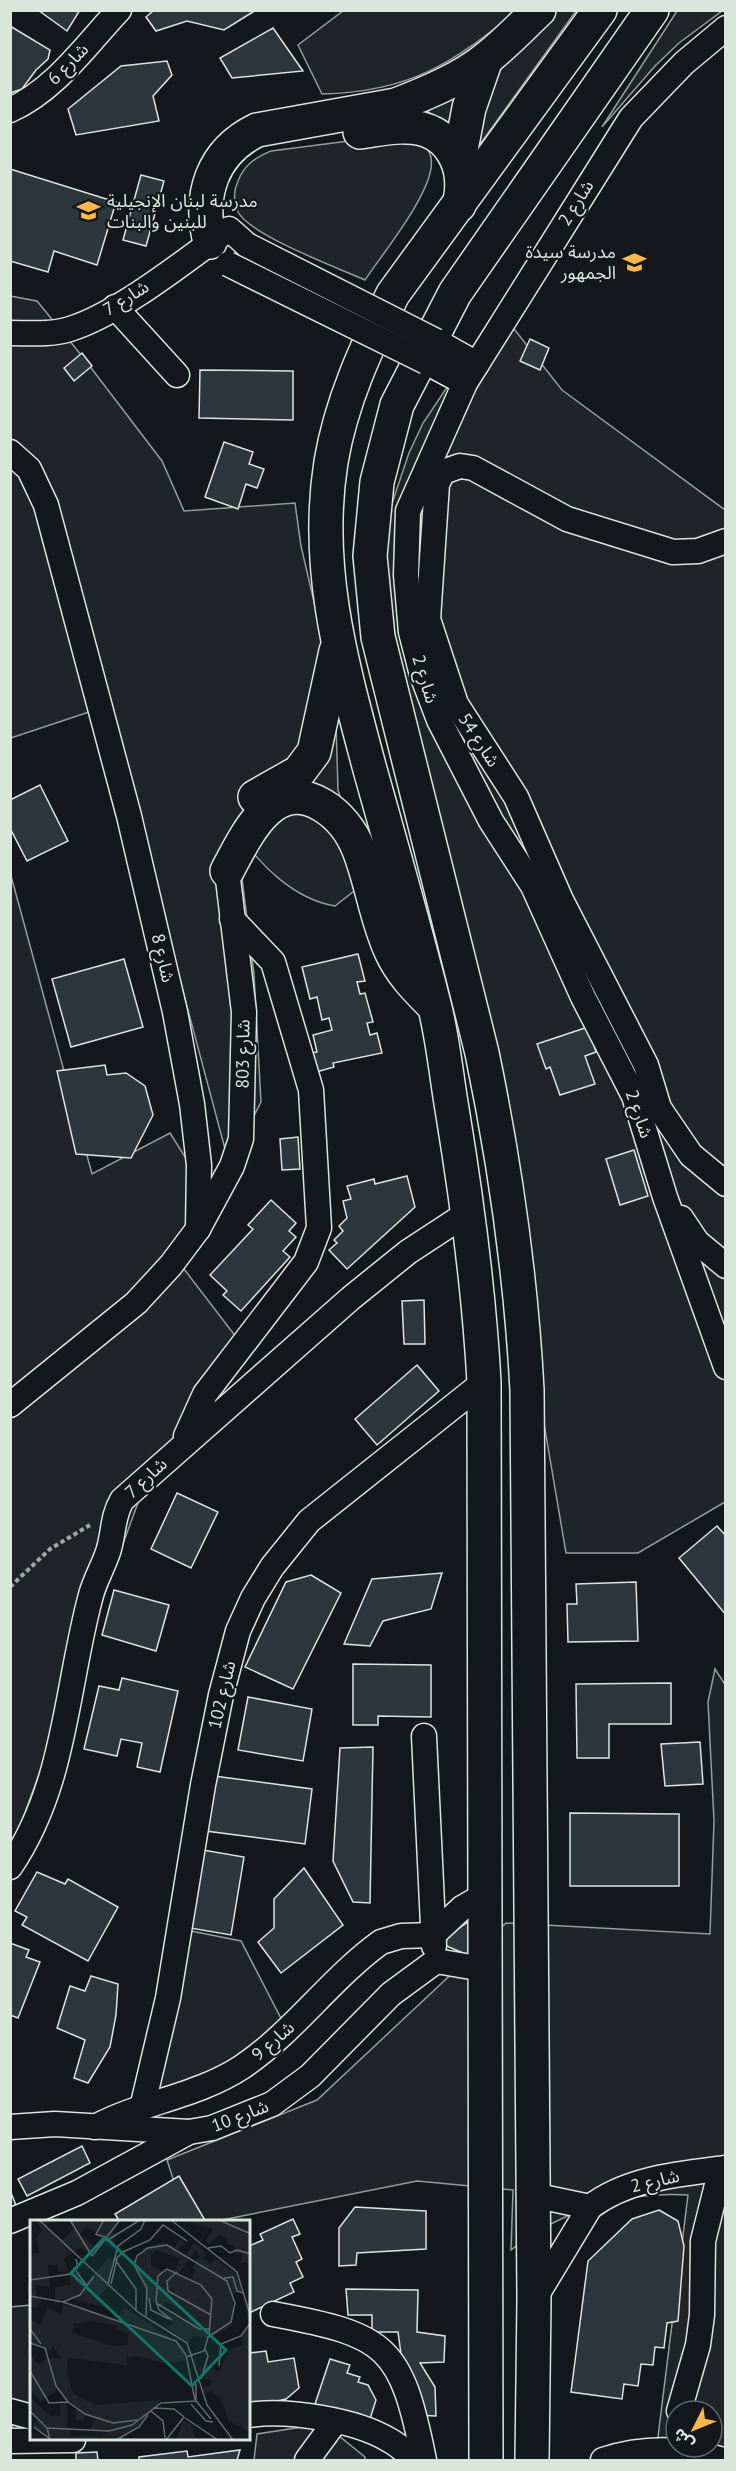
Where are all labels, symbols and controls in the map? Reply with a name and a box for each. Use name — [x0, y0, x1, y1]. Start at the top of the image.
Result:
street label: شارع 6 — [42, 38, 95, 92]
street label: شارع 2 — [553, 176, 601, 231]
place label: مدرسة لبنان الإنجيلية للبنين والبنات — [107, 189, 258, 233]
school or university icon: مدرسة لبنان الإنجيلية للبنين والبنات — [76, 198, 102, 224]
place label: مدرسة سيدة الجمهور — [526, 240, 616, 284]
school or university icon: مدرسة سيدة الجمهور — [621, 249, 647, 275]
street label: شارع 7 — [99, 275, 154, 323]
street label: شارع 2 — [404, 652, 444, 707]
street label: شارع 54 — [451, 709, 505, 773]
street label: شارع 8 — [144, 931, 180, 985]
street label: شارع 803 — [230, 1019, 258, 1089]
street label: شارع 2 — [618, 1087, 658, 1142]
street label: شارع 7 — [120, 1452, 174, 1505]
street label: شارع 102 — [203, 1659, 243, 1732]
street label: شارع 9 — [246, 2016, 301, 2068]
street label: شارع 10 — [208, 2094, 273, 2140]
street label: شارع 2 — [628, 2164, 682, 2200]
inset map — [30, 2220, 250, 2441]
north arrow — [664, 2399, 724, 2459]
text: ش — [668, 2424, 698, 2454]

